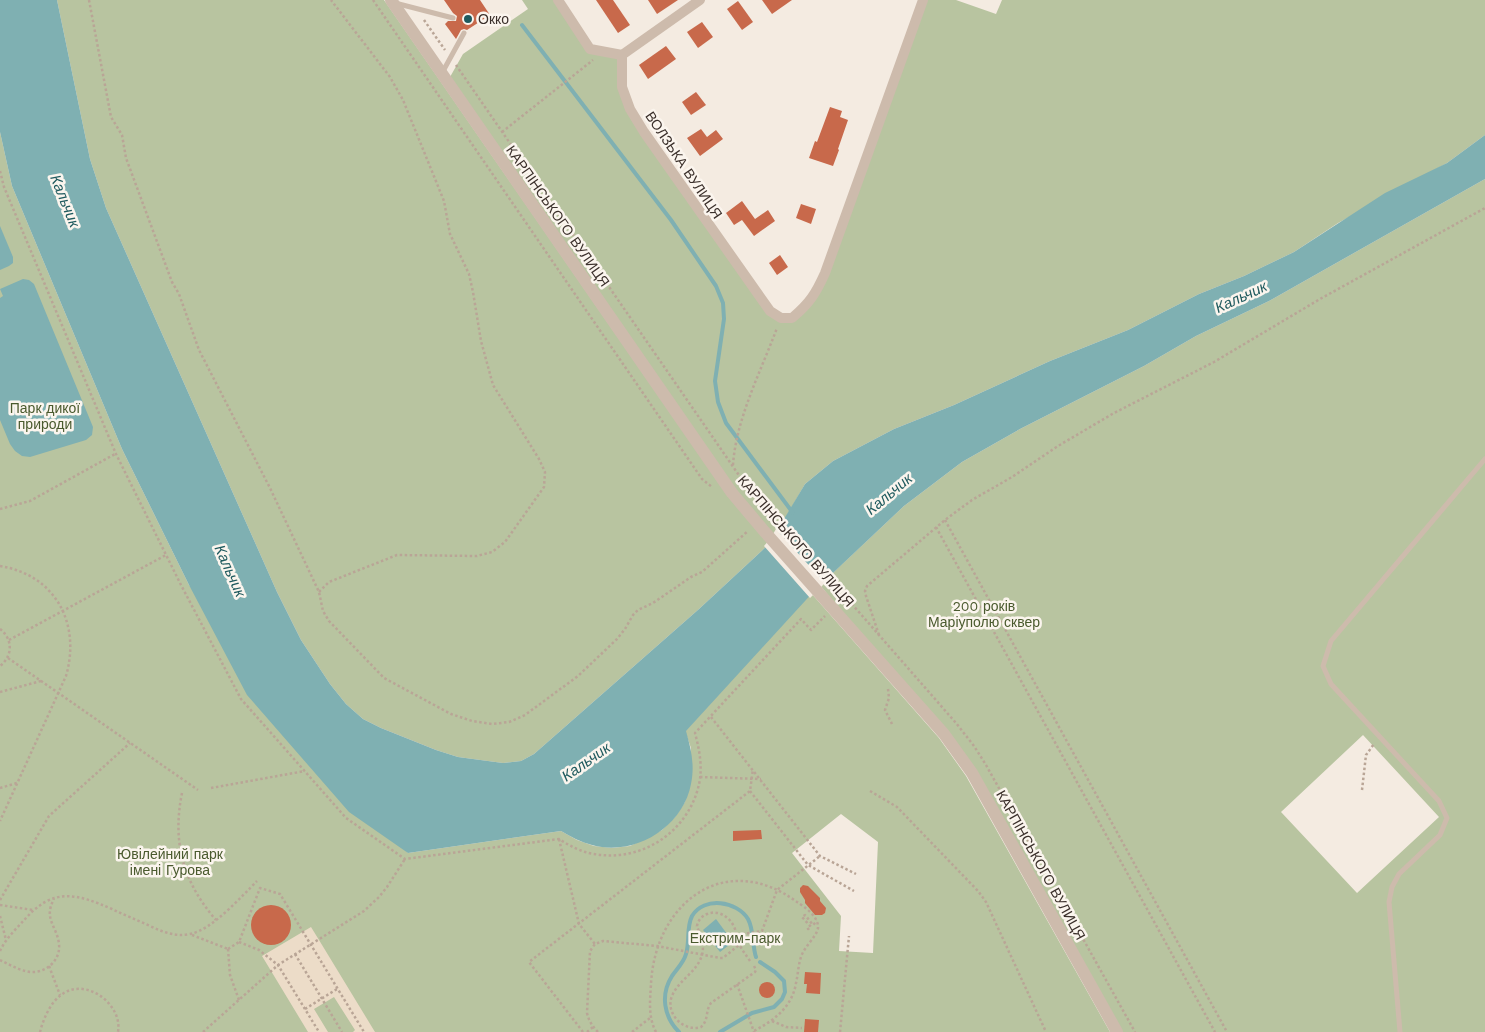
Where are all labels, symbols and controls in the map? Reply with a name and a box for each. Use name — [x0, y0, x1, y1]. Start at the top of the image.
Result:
place label: Окко — [478, 11, 509, 27]
marker: Окко — [462, 13, 474, 25]
street label: ВОЛЗЬКА ВУЛИЦЯ — [642, 108, 726, 222]
street label: КАРПІНСЬКОГО ВУЛИЦЯ — [503, 142, 613, 290]
water label: Кальчик — [46, 172, 84, 231]
water label: Кальчик — [1212, 277, 1271, 317]
park label: Парк дикої природи — [10, 400, 80, 432]
water label: Кальчик — [862, 469, 917, 519]
street label: КАРПІНСЬКОГО ВУЛИЦЯ — [735, 472, 857, 610]
water label: Кальчик — [211, 542, 250, 601]
park label: 200 років Маріуполю сквер — [928, 598, 1040, 630]
water label: Кальчик — [558, 738, 615, 785]
street label: КАРПІНСЬКОГО ВУЛИЦЯ — [993, 787, 1089, 943]
park label: Ювілейний парк імені Гурова — [117, 846, 224, 878]
park label: Екстрим-парк — [690, 930, 781, 946]

